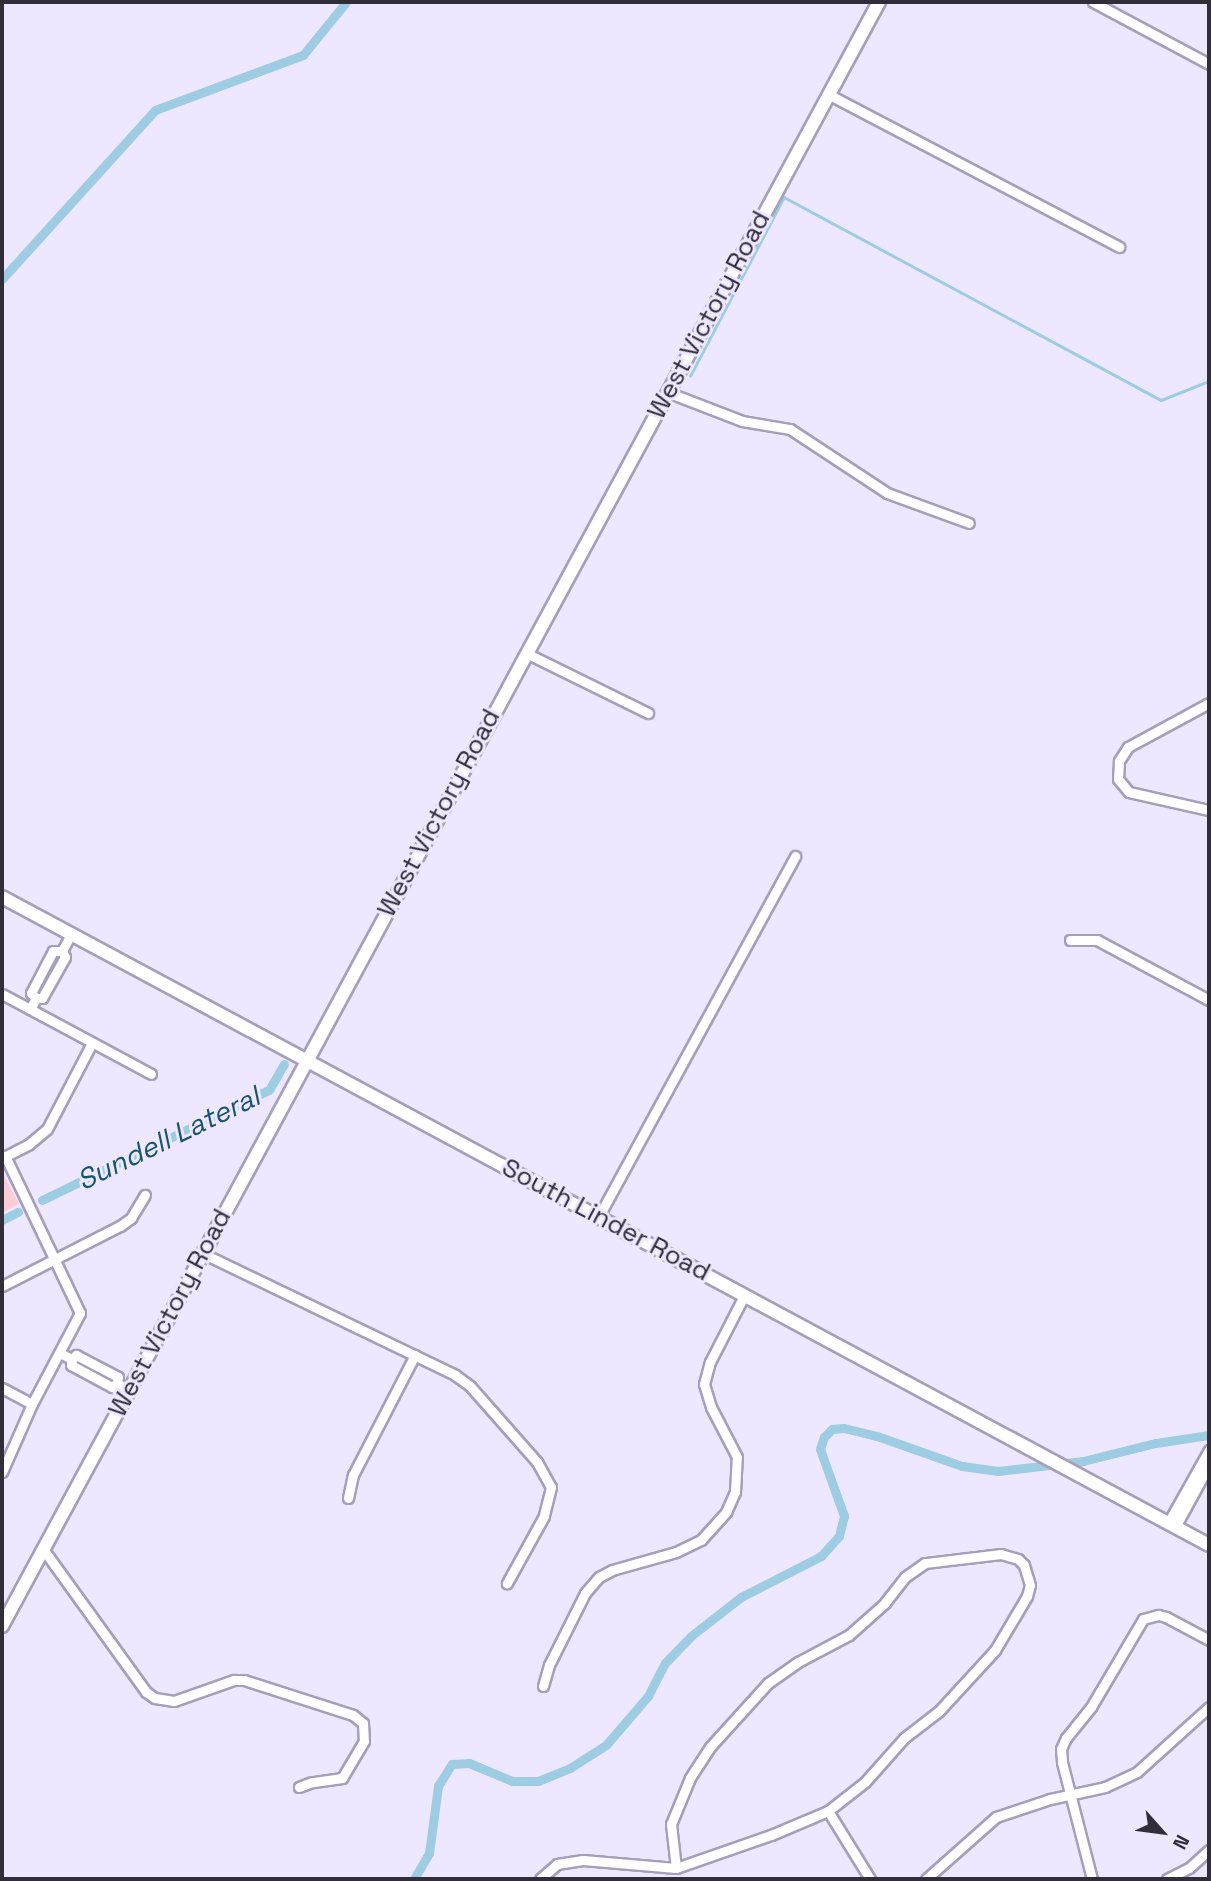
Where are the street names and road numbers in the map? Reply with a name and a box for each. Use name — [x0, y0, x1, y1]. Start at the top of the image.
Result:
street label: West Victory Road — [641, 206, 777, 424]
street label: West Victory Road — [371, 704, 507, 922]
street label: South Linder Road — [497, 1152, 715, 1288]
street label: West Victory Road — [102, 1204, 238, 1422]

